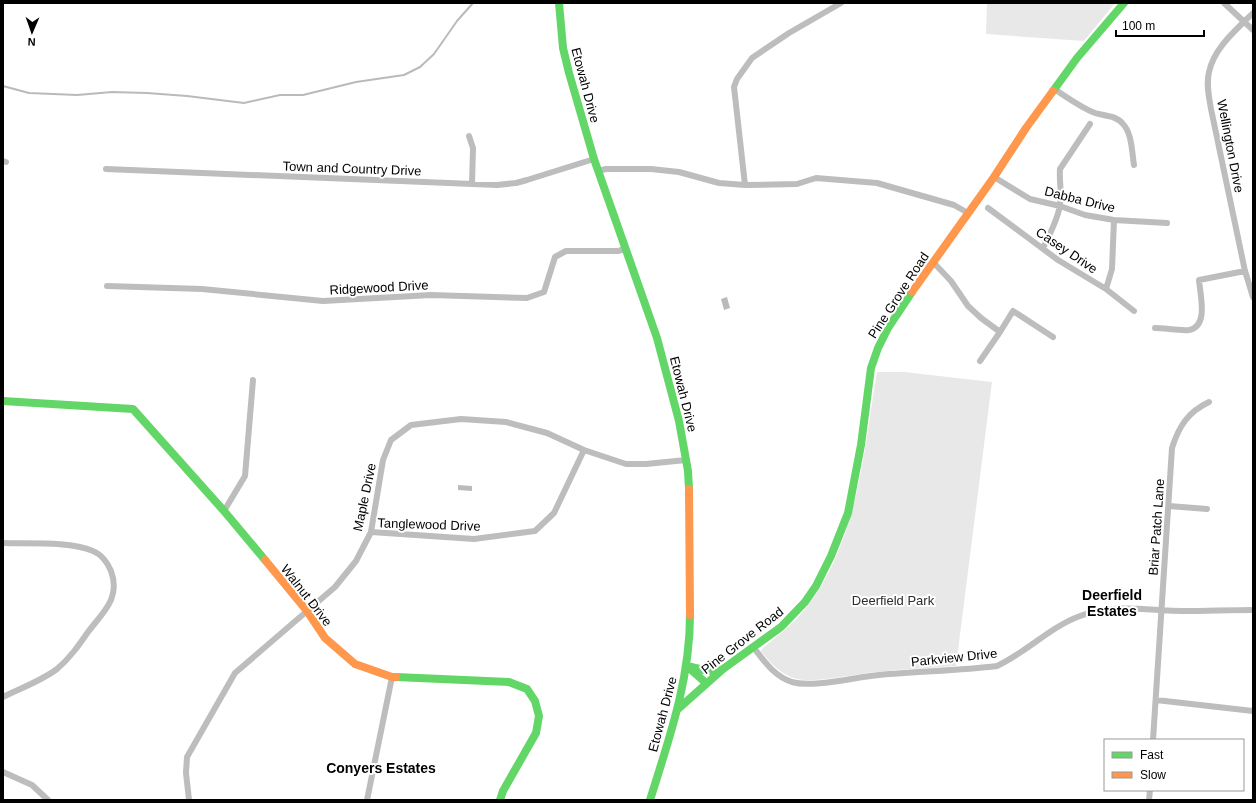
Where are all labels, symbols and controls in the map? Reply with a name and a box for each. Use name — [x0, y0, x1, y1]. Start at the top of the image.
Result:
north arrow — [12, 12, 52, 52]
scale bar — [1116, 12, 1204, 38]
text: 100 m — [1122, 19, 1155, 33]
text: N — [27, 36, 36, 48]
street label: Etowah Drive — [568, 46, 603, 124]
street label: Wellington Drive — [1214, 98, 1247, 194]
street label: Town and Country Drive — [282, 159, 422, 178]
street label: Dabba Drive — [1043, 183, 1117, 216]
street label: Casey Drive — [1033, 224, 1100, 276]
street label: Pine Grove Road — [865, 249, 932, 341]
street label: Ridgewood Drive — [329, 277, 429, 298]
street label: Etowah Drive — [667, 355, 700, 433]
street label: Maple Drive — [350, 462, 379, 533]
street label: Briar Patch Lane — [1146, 478, 1167, 576]
street label: Tanglewood Drive — [377, 515, 481, 534]
street label: Walnut Drive — [278, 562, 335, 629]
district label: Deerfield Estates — [1082, 587, 1142, 619]
park label: Deerfield Park — [852, 593, 935, 608]
street label: Pine Grove Road — [698, 604, 786, 677]
street label: Parkview Drive — [910, 646, 998, 669]
street label: Etowah Drive — [645, 675, 680, 753]
legend — [1104, 739, 1244, 791]
text: Fast — [1140, 748, 1164, 762]
district label: Conyers Estates — [326, 760, 436, 776]
text: Slow — [1140, 768, 1166, 782]

